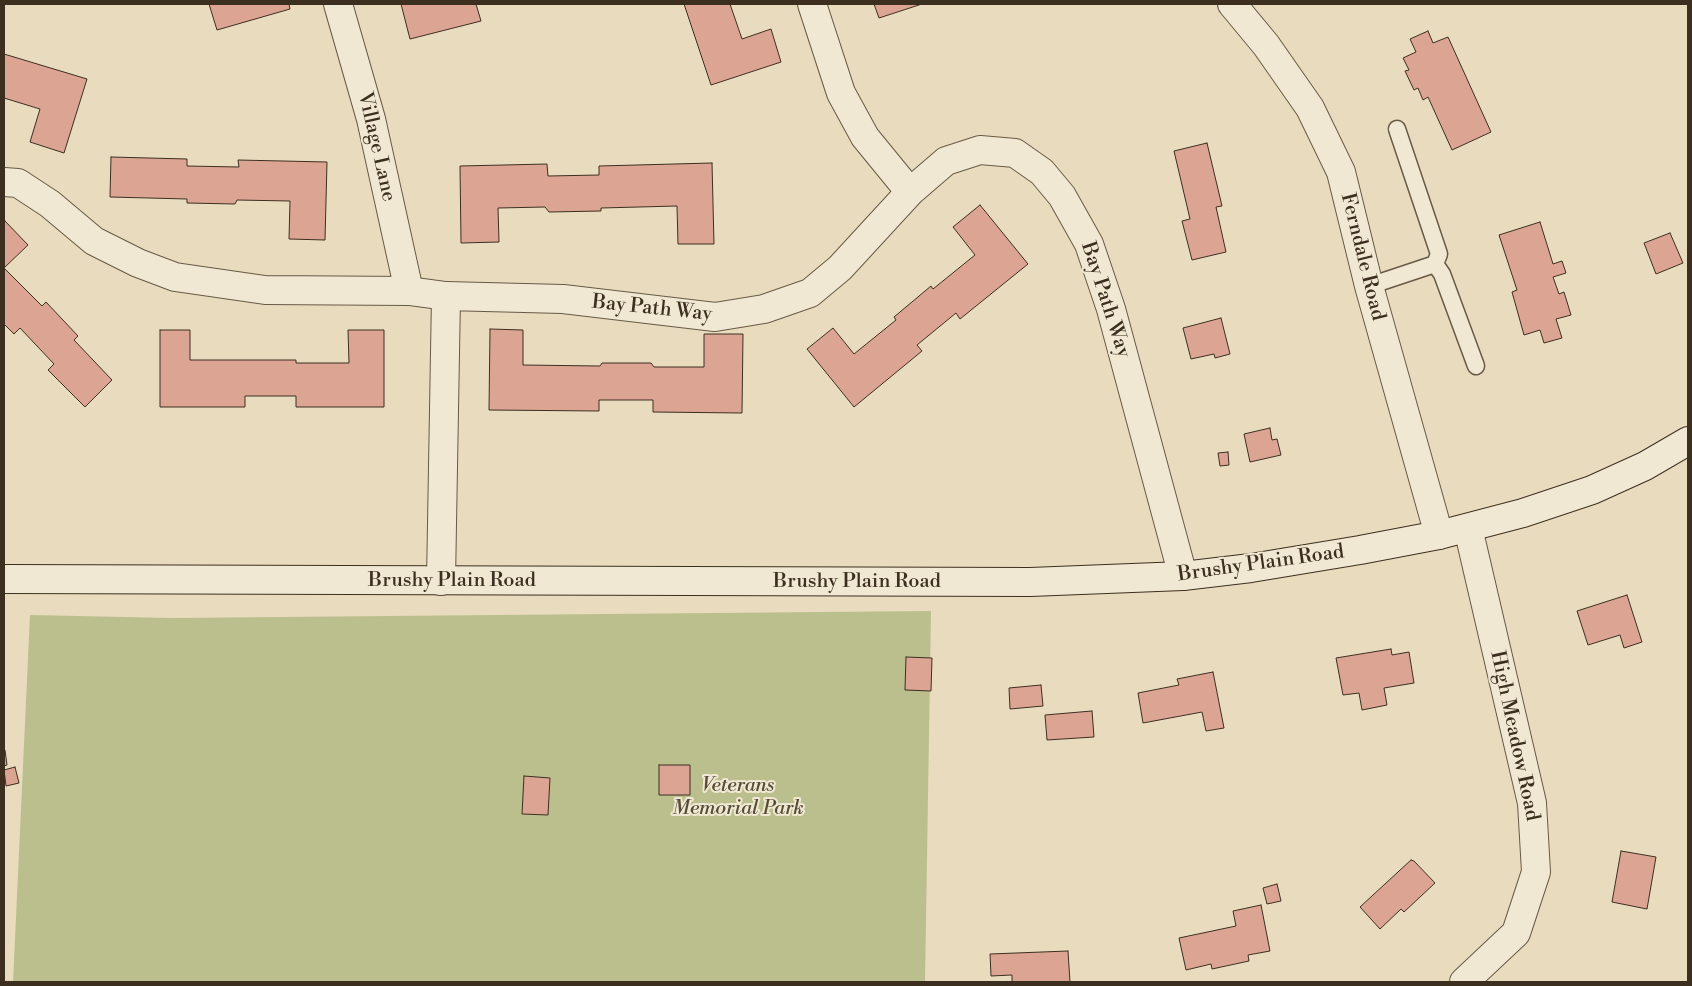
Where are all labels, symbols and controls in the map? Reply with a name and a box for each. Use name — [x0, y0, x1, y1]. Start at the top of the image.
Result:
street label: Village Lane — [352, 90, 400, 204]
street label: Ferndale Road — [1335, 191, 1389, 323]
street label: Bay Path Way — [1075, 239, 1135, 361]
street label: Bay Path Way — [591, 291, 713, 327]
street label: Brushy Plain Road — [1176, 540, 1346, 588]
street label: Brushy Plain Road — [368, 569, 536, 593]
street label: Brushy Plain Road — [773, 570, 941, 594]
street label: High Meadow Road — [1484, 649, 1544, 823]
park label: Veterans Memorial Park — [672, 774, 804, 821]

